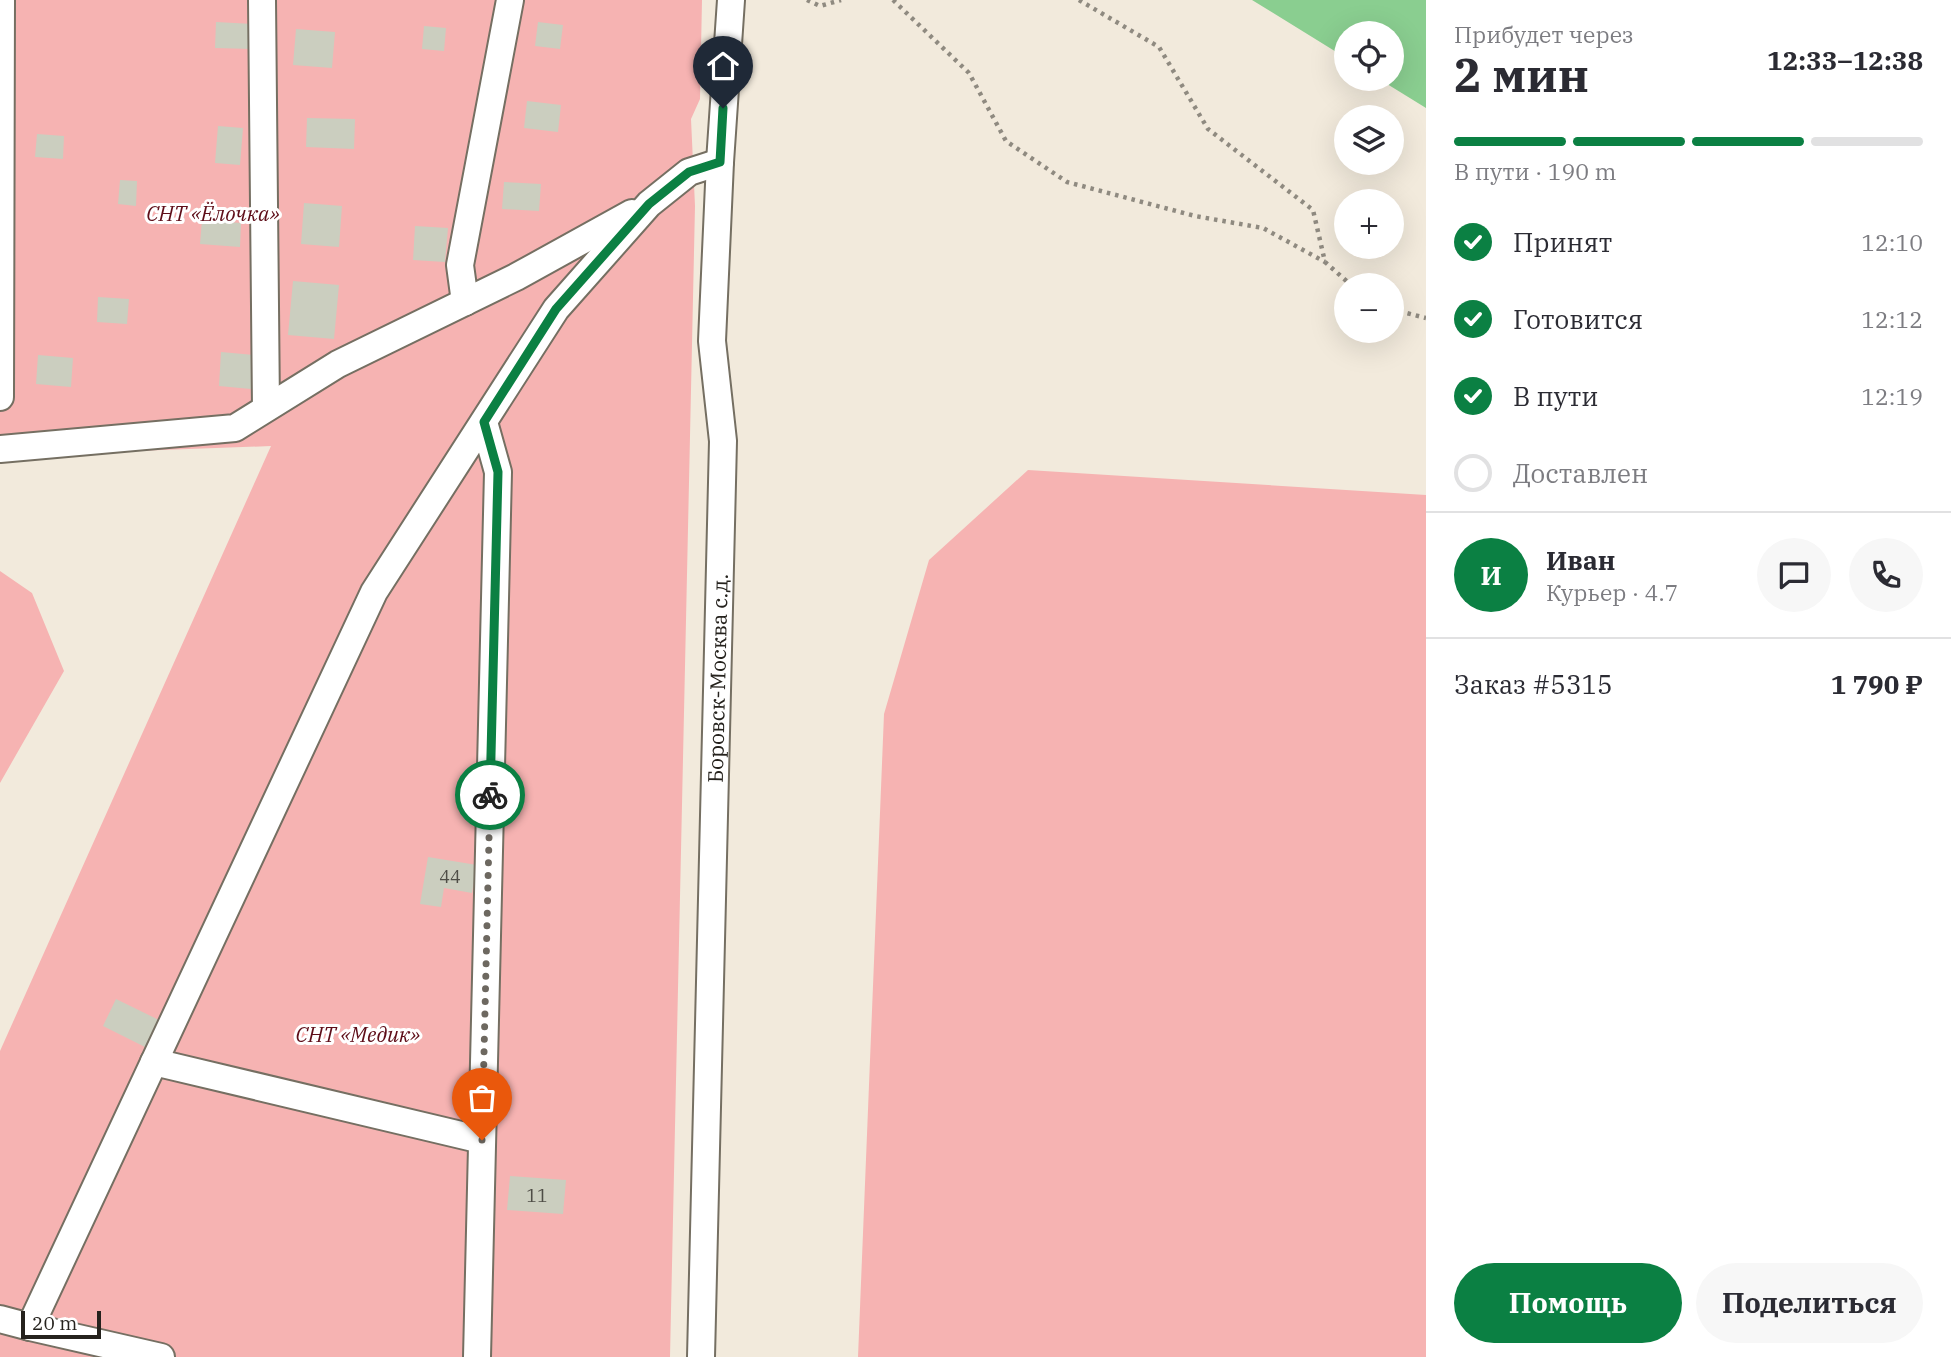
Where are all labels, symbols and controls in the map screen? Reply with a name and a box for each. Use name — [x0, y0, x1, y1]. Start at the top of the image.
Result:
text: Прибудет через — [1454, 19, 1634, 49]
map controls — [1334, 21, 1404, 343]
button: locate — [1334, 21, 1404, 91]
pin — [693, 36, 753, 108]
text: 12:33–12:38 — [1767, 43, 1923, 77]
text: 2 мин — [1454, 45, 1589, 105]
icon: home — [704, 47, 742, 85]
button: layers — [1334, 105, 1404, 175]
text: В пути · 190 m — [1454, 156, 1616, 186]
button: + — [1334, 189, 1404, 259]
park label: СНТ «Ёлочка» — [146, 199, 280, 227]
icon: check — [1454, 223, 1492, 261]
text: Принят — [1513, 225, 1612, 259]
text: 12:10 — [1861, 227, 1923, 257]
button: − — [1334, 273, 1404, 343]
icon: check — [1454, 300, 1492, 338]
text: Готовится — [1513, 302, 1643, 336]
text: 12:12 — [1861, 304, 1923, 334]
icon: check — [1454, 377, 1492, 415]
text: В пути — [1513, 379, 1598, 413]
text: 12:19 — [1861, 381, 1923, 411]
text: Доставлен — [1513, 456, 1648, 490]
button: chat — [1757, 538, 1831, 612]
button: phone — [1849, 538, 1923, 612]
text: Иван — [1546, 543, 1615, 577]
text: И — [1480, 558, 1502, 592]
street label: Боровск-Москва с.д. — [701, 573, 734, 783]
text: Курьер · 4.7 — [1546, 577, 1678, 607]
text: Заказ #5315 — [1454, 667, 1613, 701]
text: 1 790 ₽ — [1831, 667, 1923, 701]
courier — [455, 760, 525, 830]
icon: bike — [471, 776, 509, 814]
house number: 44 — [439, 865, 461, 888]
park label: СНТ «Медик» — [296, 1020, 420, 1048]
pin — [452, 1068, 512, 1140]
icon: bag — [463, 1079, 501, 1117]
house number: 11 — [526, 1184, 548, 1207]
button: Помощь — [1454, 1263, 1682, 1343]
button: Поделиться — [1696, 1263, 1923, 1343]
scale bar — [21, 1308, 102, 1340]
text: 20 m — [32, 1311, 77, 1335]

